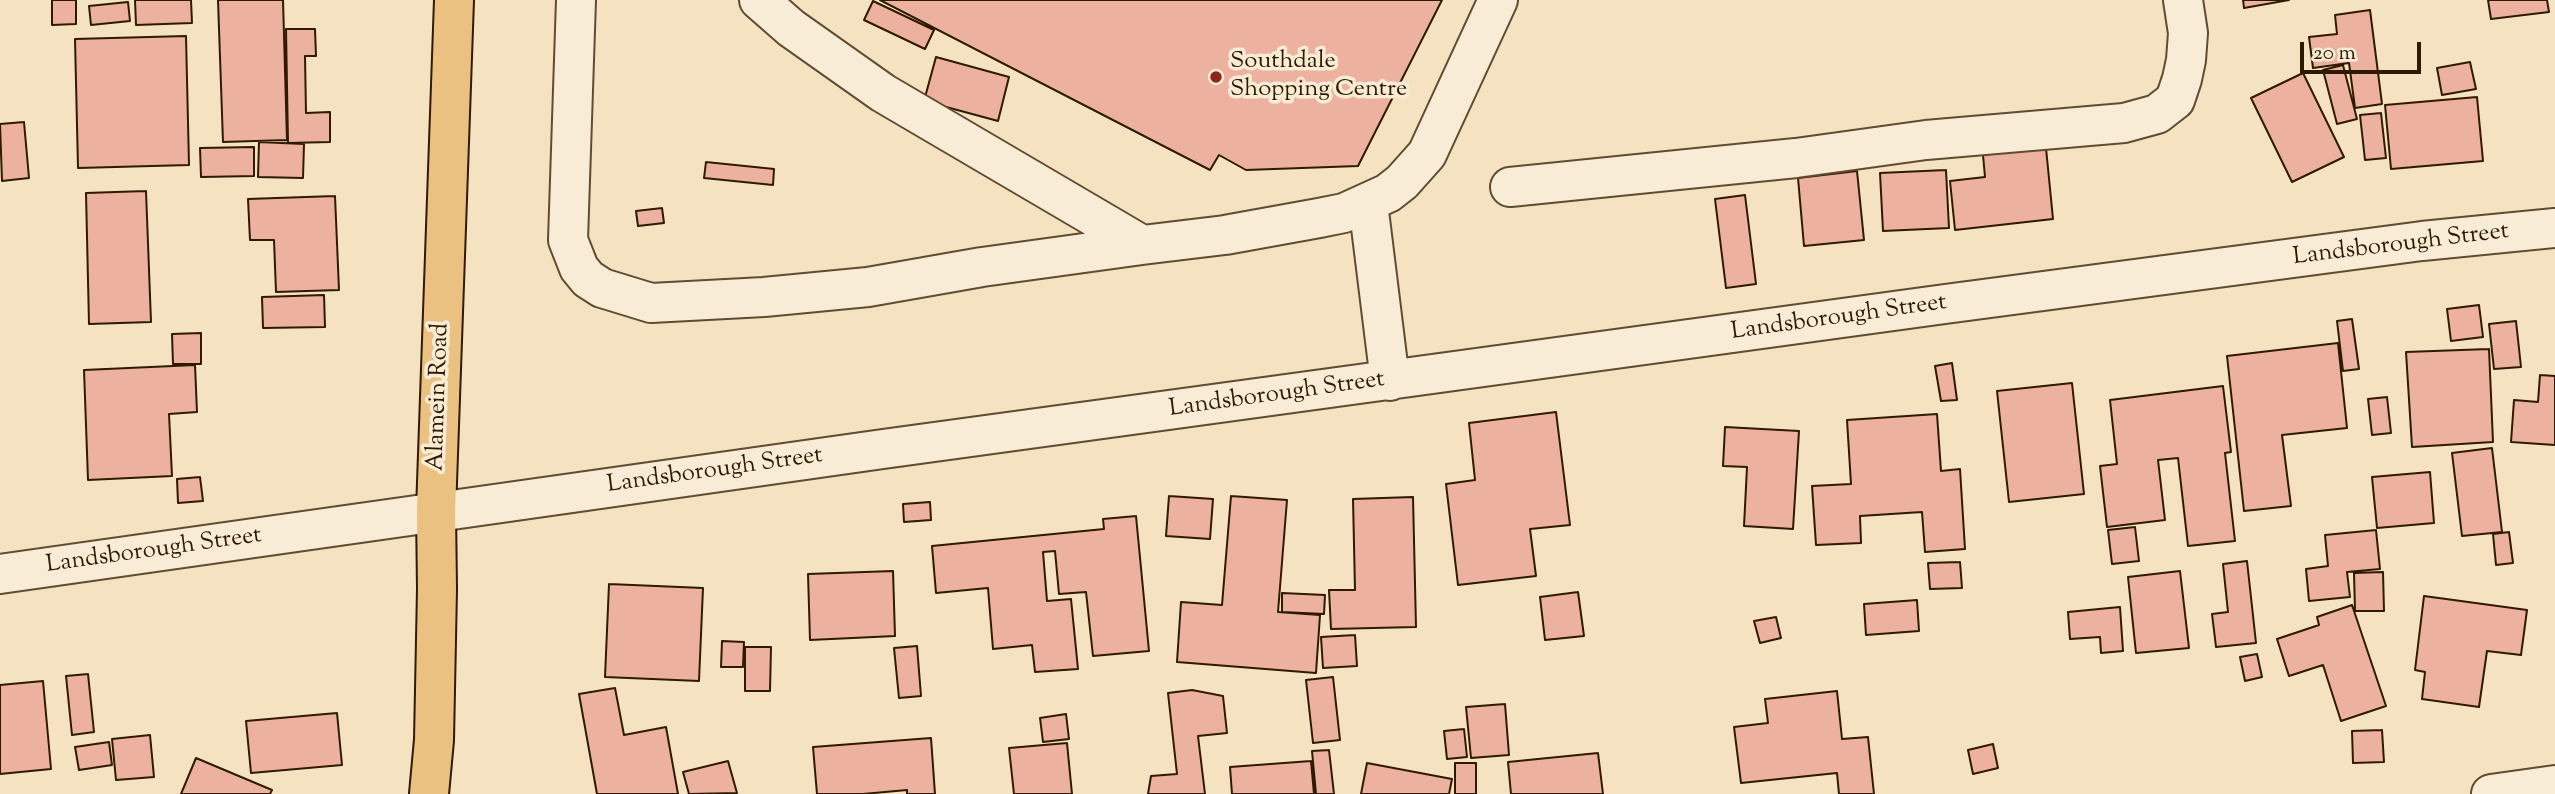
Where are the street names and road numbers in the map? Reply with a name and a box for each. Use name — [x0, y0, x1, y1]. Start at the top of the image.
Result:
street label: Landsborough Street — [2291, 218, 2511, 274]
street label: Landsborough Street — [1729, 290, 1949, 348]
street label: Alamein Road — [423, 322, 457, 472]
street label: Landsborough Street — [1167, 367, 1387, 425]
street label: Landsborough Street — [605, 443, 825, 501]
street label: Landsborough Street — [44, 523, 264, 581]

